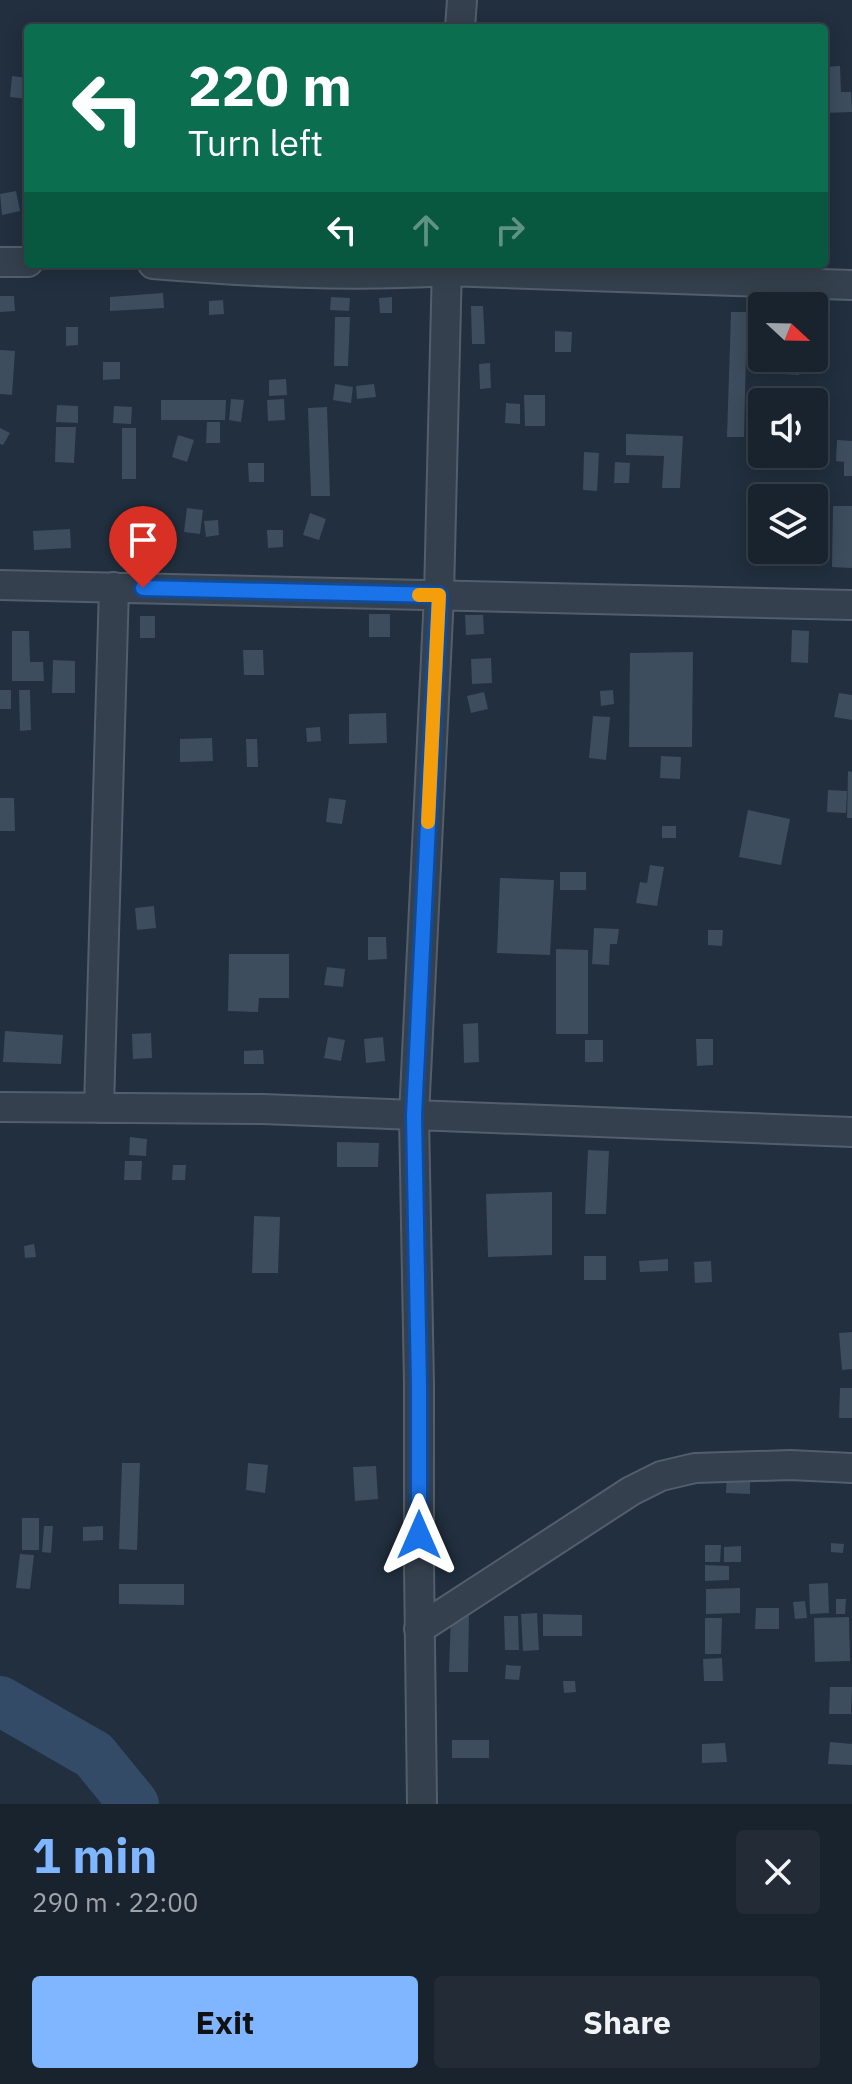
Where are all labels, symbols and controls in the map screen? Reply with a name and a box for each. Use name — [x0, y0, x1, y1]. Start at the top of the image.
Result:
text: 220 m — [188, 49, 352, 121]
icon: left — [56, 56, 160, 160]
text: Turn left — [188, 119, 323, 166]
icon: left — [320, 208, 364, 252]
icon: ahead — [404, 208, 448, 252]
icon: right — [488, 208, 532, 252]
north arrow — [748, 292, 828, 372]
map controls — [748, 292, 828, 564]
button: sound — [748, 388, 828, 468]
button: layers — [748, 484, 828, 564]
pin — [109, 506, 177, 588]
icon: arrive — [121, 518, 165, 562]
position arrow — [377, 1493, 461, 1577]
text: 1 min — [32, 1824, 157, 1886]
button: close — [736, 1830, 820, 1914]
text: 290 m · 22:00 — [32, 1885, 198, 1919]
button: Exit — [32, 1976, 418, 2068]
button: Share — [434, 1976, 820, 2068]

